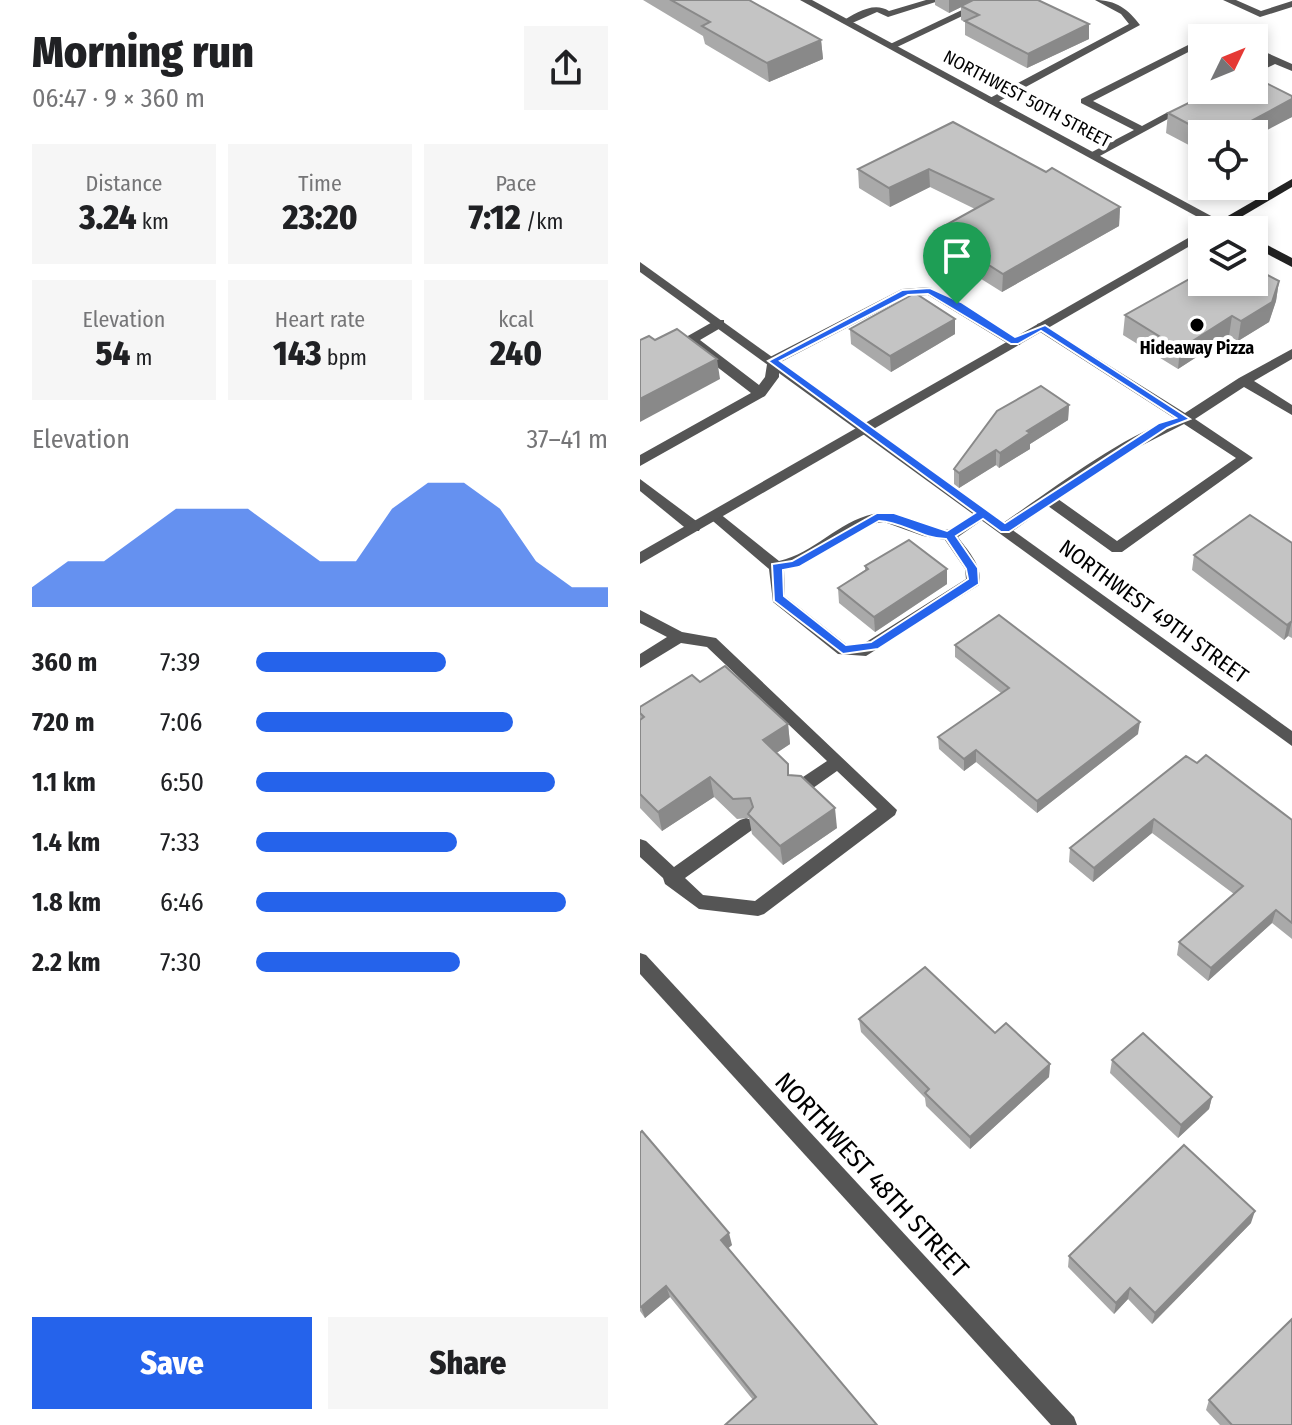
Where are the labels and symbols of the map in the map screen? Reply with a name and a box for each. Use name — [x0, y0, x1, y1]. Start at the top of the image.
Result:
north arrow — [1188, 24, 1268, 104]
street label: NORTHWEST 50TH STREET — [940, 46, 1115, 153]
pin — [923, 222, 991, 304]
marker: Hideaway Pizza — [1188, 316, 1206, 334]
place label: Hideaway Pizza — [1140, 337, 1254, 359]
street label: NORTHWEST 49TH STREET — [1054, 534, 1254, 690]
street label: NORTHWEST 48TH STREET — [768, 1066, 975, 1284]

